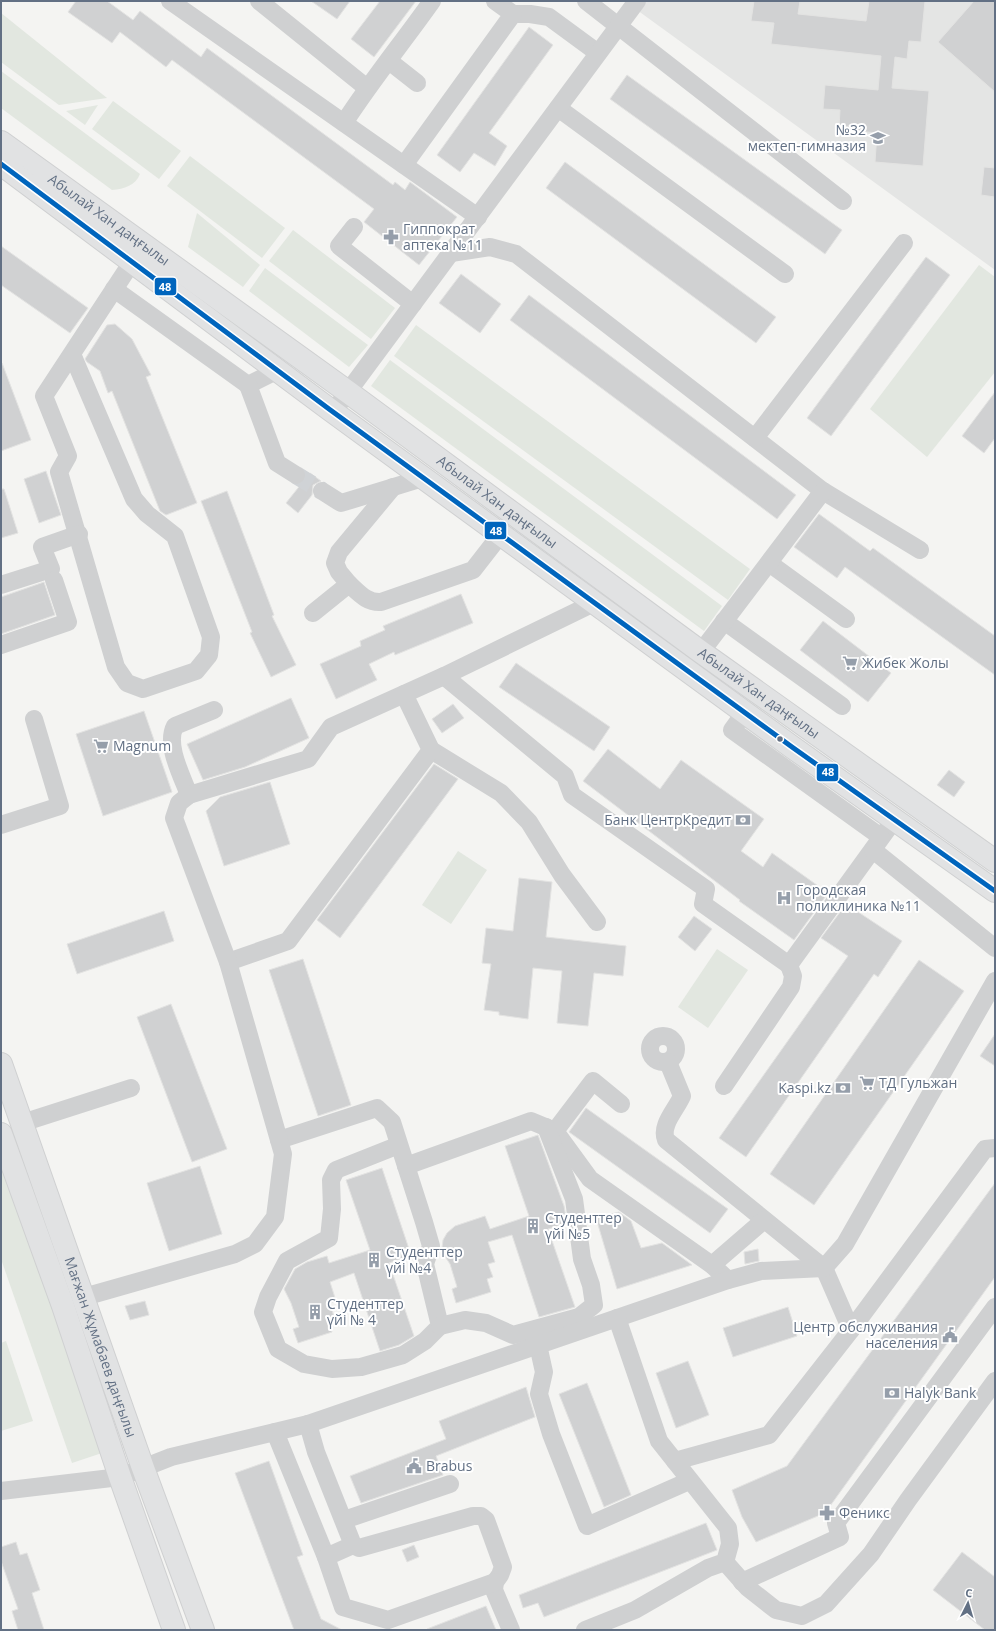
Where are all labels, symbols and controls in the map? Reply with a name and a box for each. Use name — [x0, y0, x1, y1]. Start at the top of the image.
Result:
place label: №32 мектеп-гимназия — [748, 120, 866, 155]
school or university icon: №32 мектеп-гимназия — [869, 129, 887, 147]
street label: Абылай Хан даңғылы — [45, 169, 174, 269]
place label: Гиппократ аптека №11 — [403, 219, 483, 254]
pharmacy icon: Гиппократ аптека №11 — [382, 228, 400, 246]
line badge: 48 — [154, 277, 177, 296]
text: 48 — [159, 279, 171, 294]
street label: Абылай Хан даңғылы — [433, 451, 562, 552]
line badge: 48 — [484, 521, 507, 540]
text: 48 — [490, 523, 502, 538]
street label: Абылай Хан даңғылы — [694, 643, 824, 742]
place label: Жибек Жолы — [862, 653, 949, 672]
supermarket icon: Жибек Жолы — [841, 654, 859, 672]
unlabelled marker — [775, 734, 785, 744]
place label: Magnum — [113, 736, 171, 755]
supermarket icon: Magnum — [92, 737, 110, 755]
line badge: 48 — [816, 763, 839, 782]
text: 48 — [822, 764, 834, 779]
place label: Банк ЦентрКредит — [604, 810, 731, 829]
bank icon: Банк ЦентрКредит — [734, 811, 752, 829]
place label: Городская поликлиника №11 — [796, 880, 921, 915]
hospital icon: Городская поликлиника №11 — [775, 889, 793, 907]
place label: ТД Гульжан — [879, 1073, 957, 1092]
supermarket icon: ТД Гульжан — [858, 1074, 876, 1092]
place label: Kaspi.kz — [778, 1078, 831, 1097]
bank icon: Kaspi.kz — [834, 1079, 852, 1097]
place label: Студенттер үйі №5 — [545, 1208, 622, 1243]
building icon: Студенттер үйі №5 — [524, 1217, 542, 1235]
place label: Студенттер үйі №4 — [386, 1242, 463, 1277]
building icon: Студенттер үйі №4 — [365, 1251, 383, 1269]
street label: Мағжан Жұмабаев даңғылы — [60, 1254, 141, 1440]
place label: Студенттер үйі № 4 — [327, 1294, 404, 1329]
building icon: Студенттер үйі № 4 — [306, 1303, 324, 1321]
place label: Центр обслуживания населения — [793, 1317, 938, 1352]
public building icon: Центр обслуживания населения — [941, 1326, 959, 1344]
place label: Halyk Bank — [904, 1383, 977, 1402]
bank icon: Halyk Bank — [883, 1384, 901, 1402]
place label: Brabus — [426, 1456, 473, 1475]
public building icon: Brabus — [405, 1457, 423, 1475]
place label: Феникс — [839, 1503, 890, 1522]
pharmacy icon: Феникс — [818, 1504, 836, 1522]
north arrow — [948, 1583, 988, 1623]
text: С — [965, 1585, 973, 1600]

